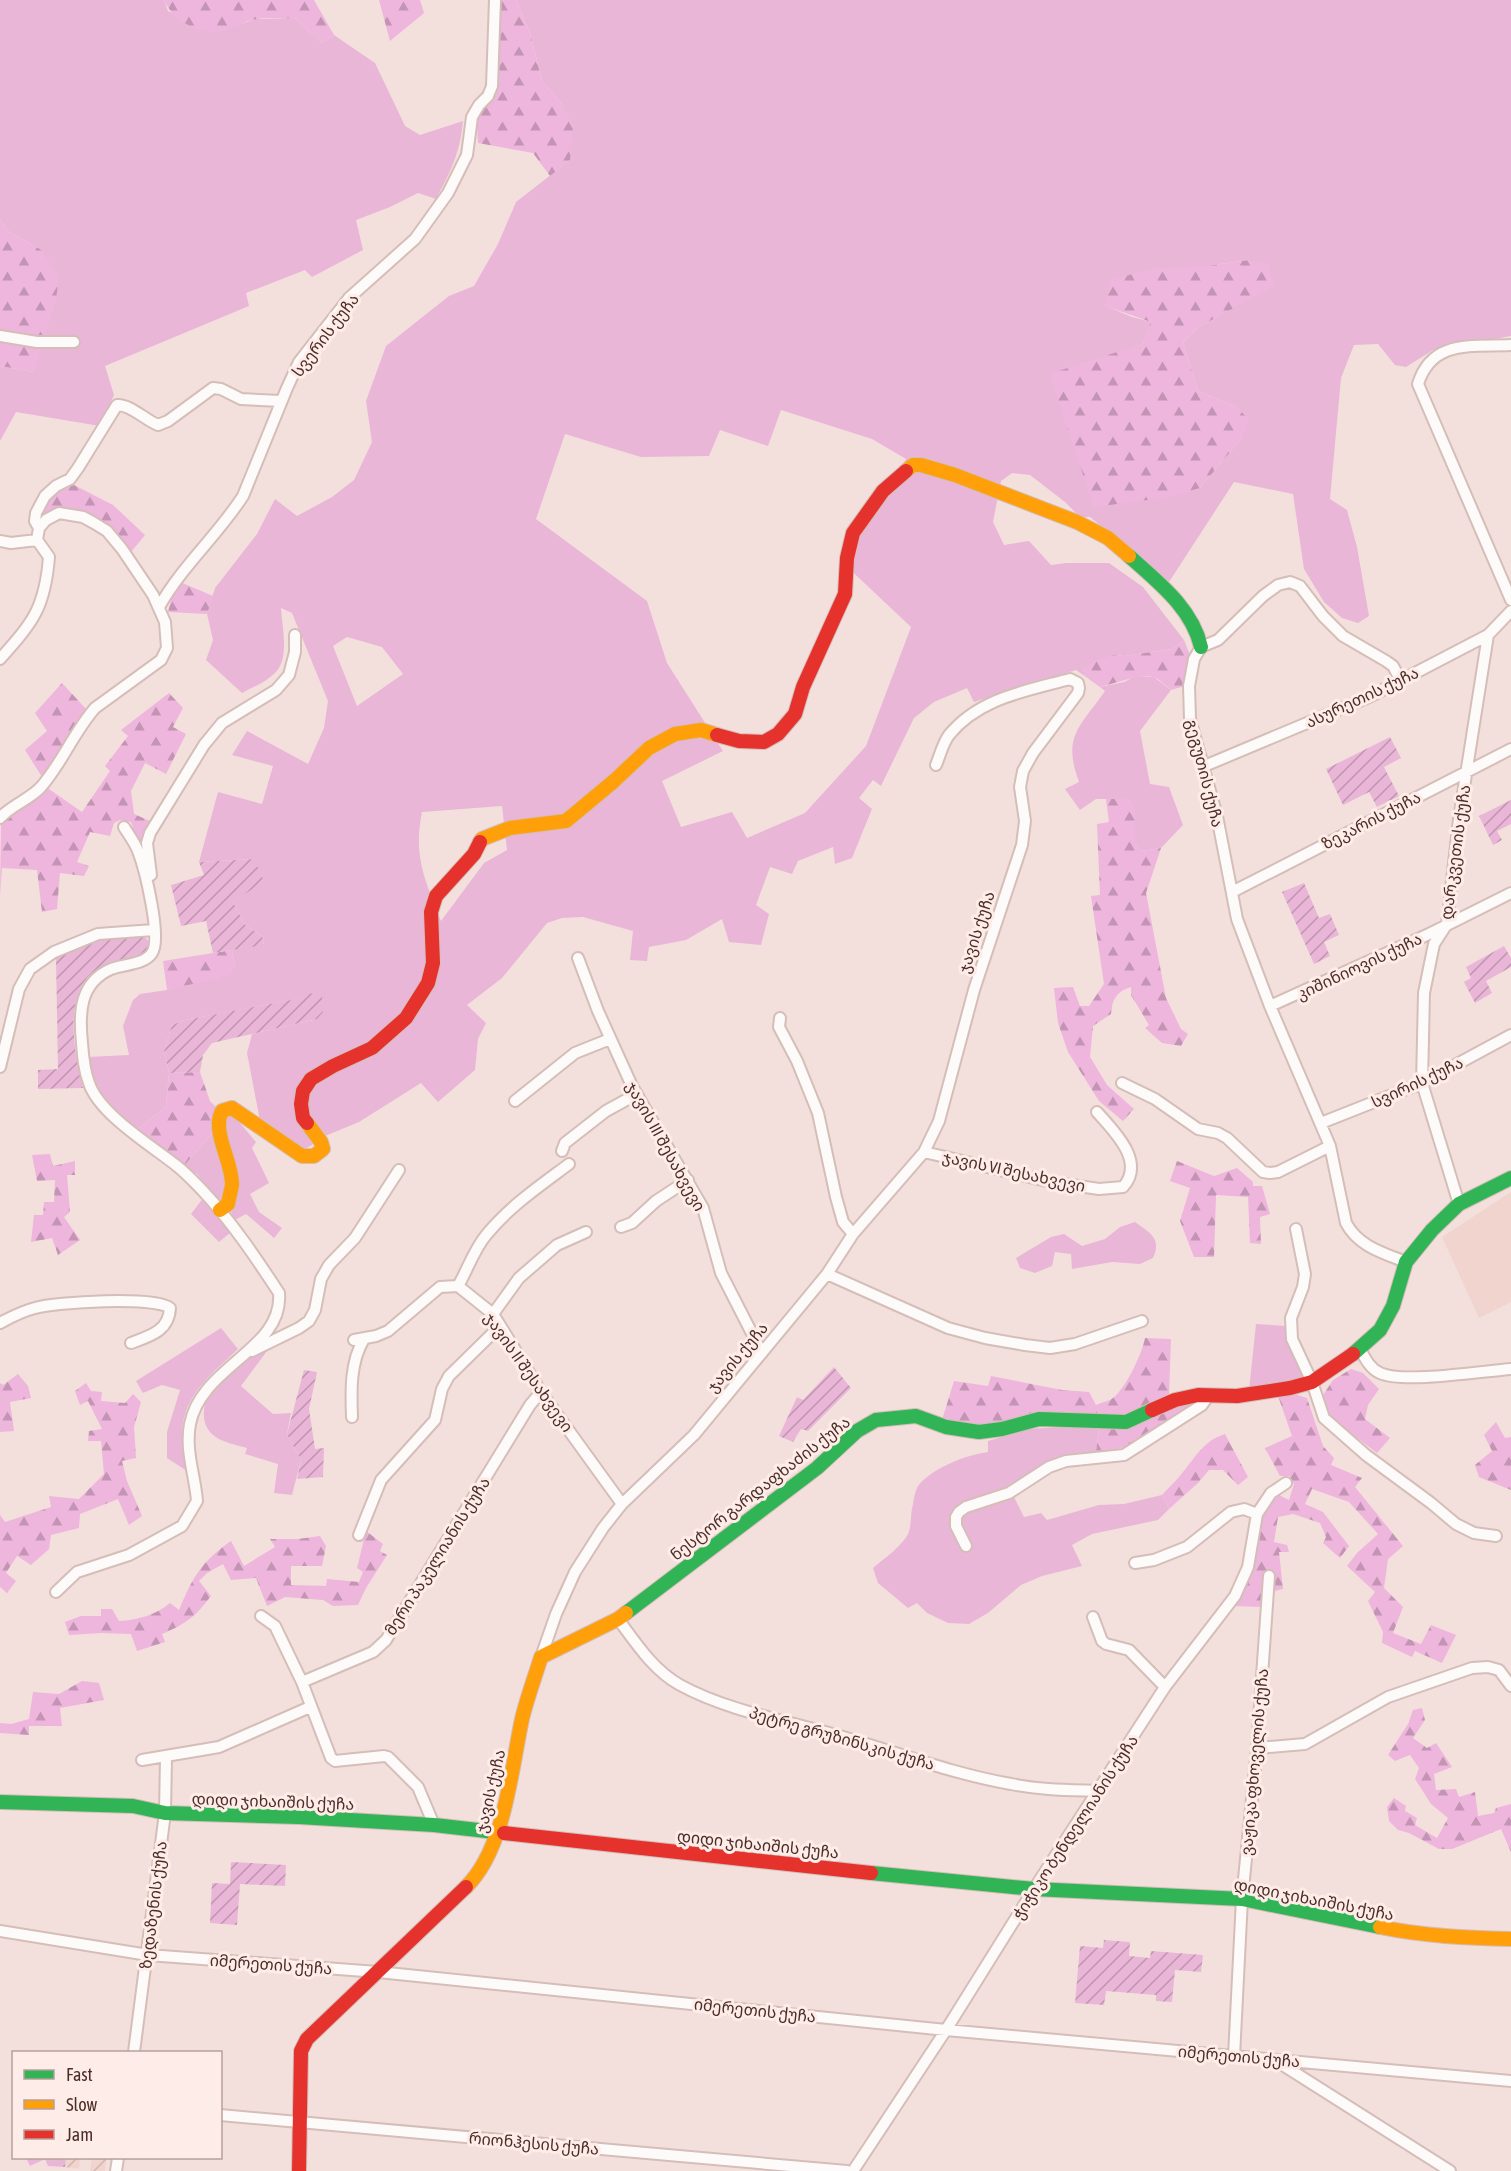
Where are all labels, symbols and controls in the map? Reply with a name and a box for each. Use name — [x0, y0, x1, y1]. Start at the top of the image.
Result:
street label: სვერის ქუჩა — [288, 290, 363, 381]
street label: ასურეთის ქუჩა — [1303, 663, 1422, 732]
street label: გეგუთის ქუჩა — [1182, 717, 1227, 829]
street label: დარკვეთის ქუჩა — [1437, 783, 1475, 921]
street label: ზეკარის ქუჩა — [1319, 787, 1424, 853]
street label: ჯავის ქუჩა — [954, 889, 999, 976]
street label: კიშინიოვის ქუჩა — [1293, 929, 1425, 1004]
street label: სვირის ქუჩა — [1368, 1053, 1466, 1112]
street label: ჯავის III შესახვევი — [622, 1078, 709, 1215]
street label: ჯავის VI შესახვევი — [941, 1147, 1087, 1196]
street label: ჯავის II შესახვევი — [480, 1309, 577, 1436]
street label: ჯავის ქუჩა — [703, 1319, 772, 1396]
street label: ნესტორ გარდაფხაძის ქუჩა — [667, 1412, 855, 1565]
street label: მერი პაკელიანის ქუჩა — [381, 1474, 495, 1639]
street label: ვაჟიკა ფხოველის ქუჩა — [1237, 1668, 1273, 1856]
street label: პეტრე გრუზინსკის ქუჩა — [747, 1703, 937, 1774]
street label: ჭიჭიკო ბენდელიანის ქუჩა — [1009, 1732, 1143, 1924]
street label: ჯავის ქუჩა — [472, 1748, 509, 1835]
street label: დიდი ჯიხაიშის ქუჩა — [191, 1789, 355, 1815]
street label: დიდი ჯიხაიშის ქუჩა — [676, 1827, 840, 1863]
street label: ზედაზენის ქუჩა — [136, 1840, 172, 1970]
street label: დიდი ჯიხაიშის ქუჩა — [1232, 1875, 1396, 1925]
street label: იმერეთის ქუჩა — [209, 1951, 333, 1978]
street label: იმერეთის ქუჩა — [693, 1995, 817, 2026]
street label: იმერეთის ქუჩა — [1177, 2042, 1301, 2071]
legend — [12, 2051, 222, 2159]
text: Fast — [66, 2064, 93, 2085]
text: Slow — [66, 2094, 97, 2115]
text: Jam — [66, 2124, 93, 2145]
street label: რიონჰესის ქუჩა — [468, 2128, 600, 2159]

